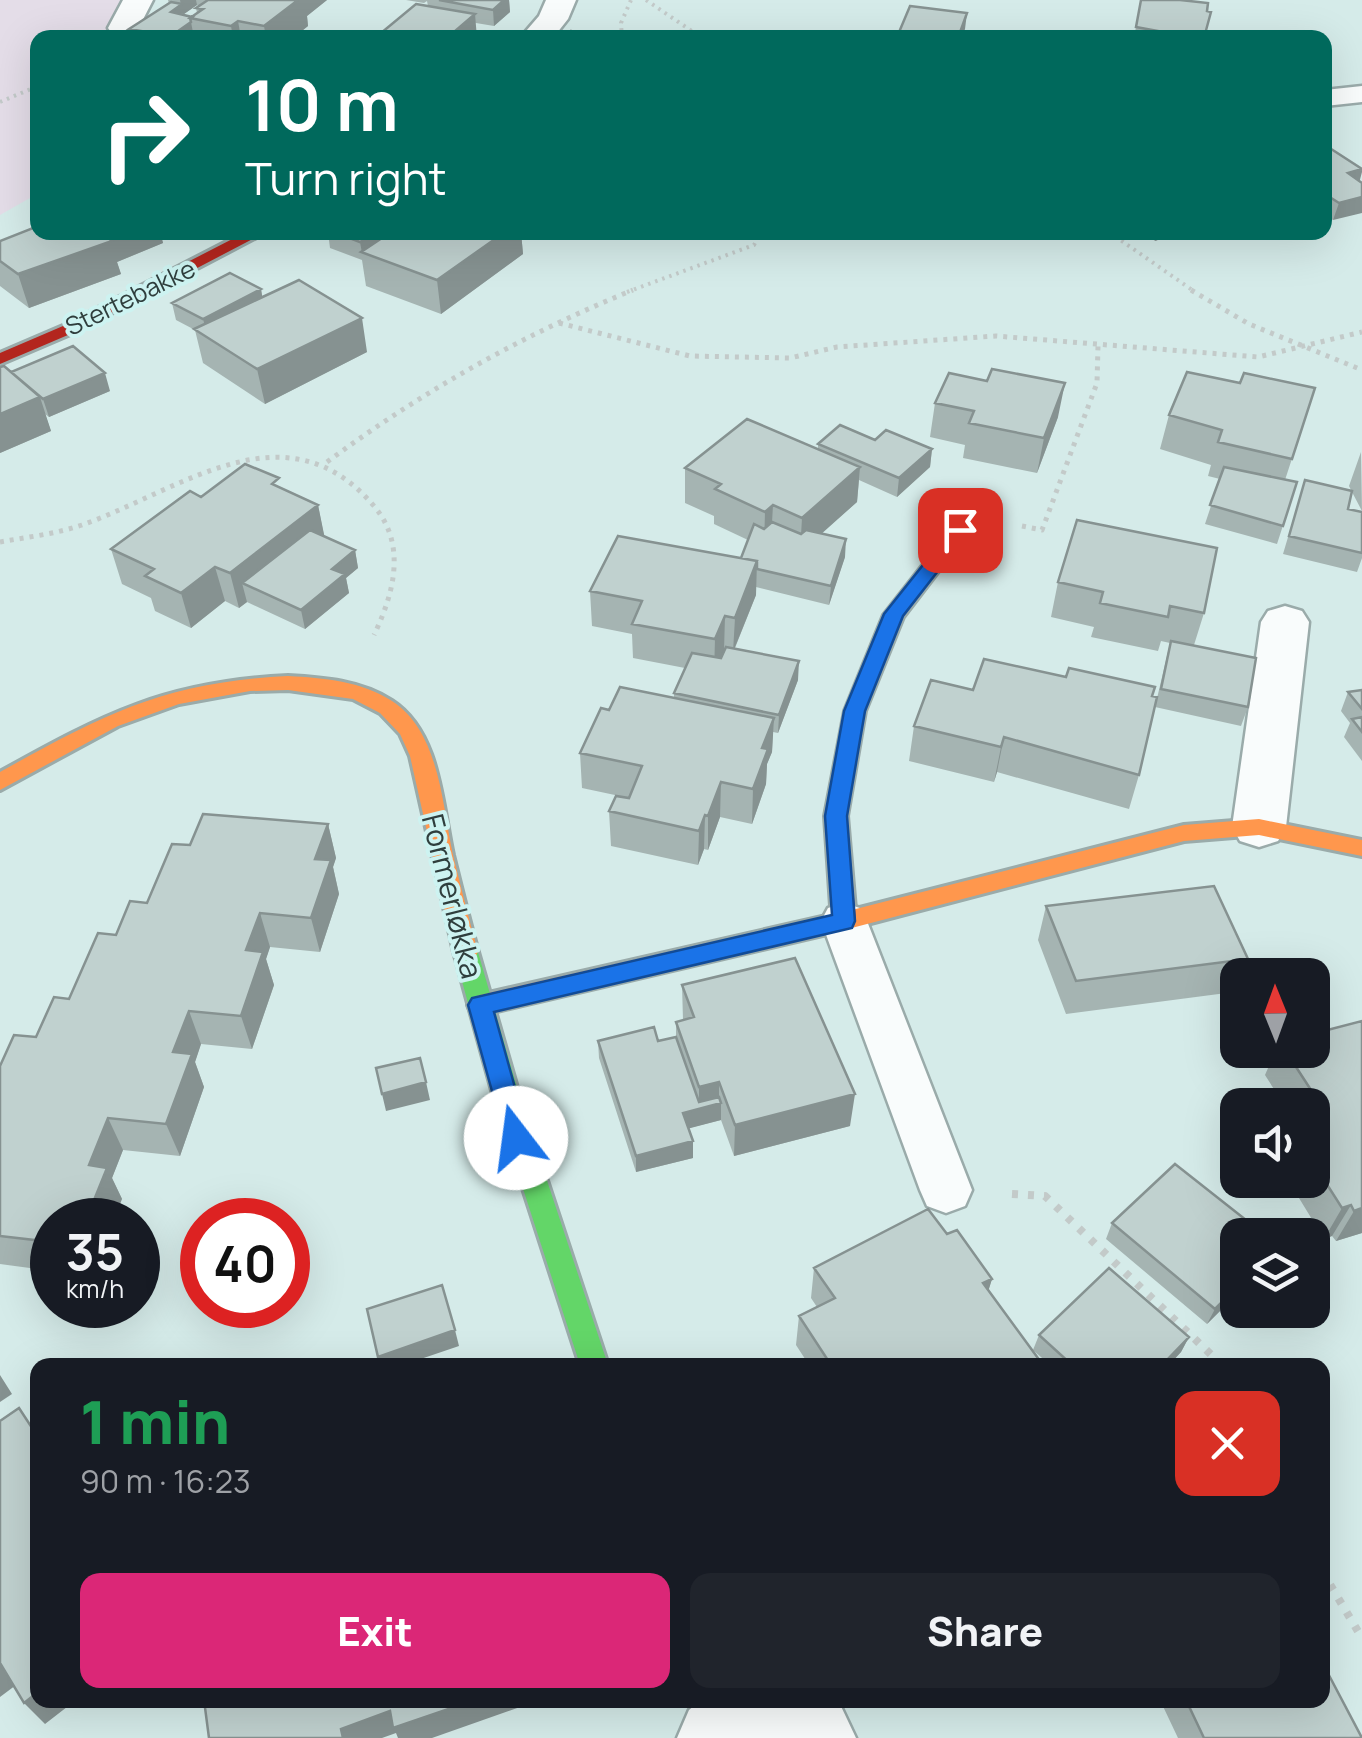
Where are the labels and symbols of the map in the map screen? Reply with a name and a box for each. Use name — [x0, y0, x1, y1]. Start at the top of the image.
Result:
street label: Stertebakke — [59, 250, 201, 344]
pin — [918, 488, 1003, 573]
street label: Formerløkka — [413, 809, 493, 983]
north arrow — [1220, 958, 1330, 1068]
position arrow — [464, 1086, 568, 1190]
speed limit sign: 40 — [180, 1198, 310, 1328]

